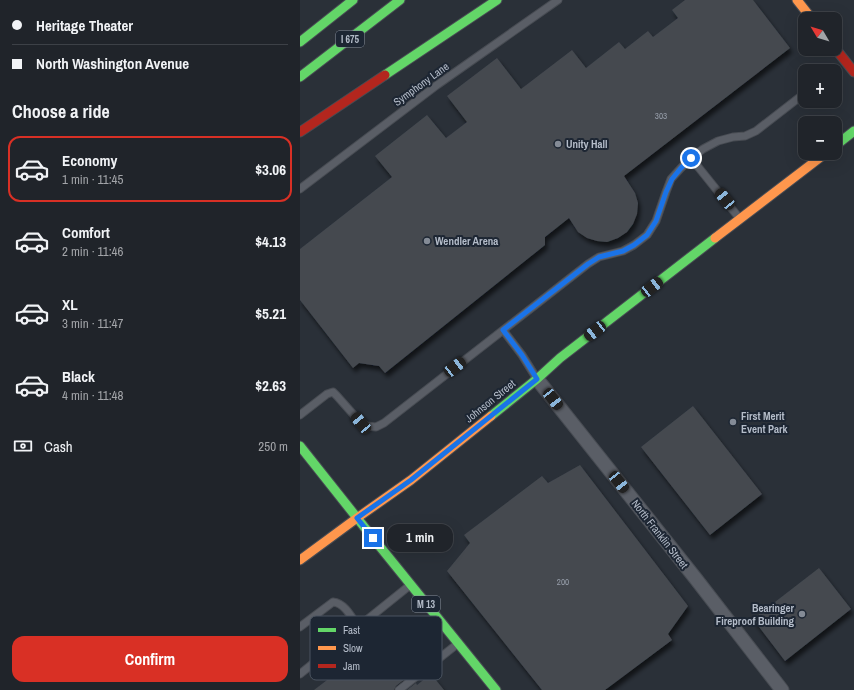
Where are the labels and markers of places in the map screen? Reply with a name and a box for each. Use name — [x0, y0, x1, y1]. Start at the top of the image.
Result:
place label: Unity Hall — [566, 137, 608, 151]
marker: Unity Hall — [553, 139, 563, 149]
place label: Wendler Arena — [435, 234, 498, 248]
marker: Wendler Arena — [422, 236, 432, 246]
place label: First Merit Event Park — [741, 409, 789, 436]
marker: First Merit Event Park — [728, 417, 738, 427]
place label: Bearinger Fireproof Building — [716, 601, 794, 628]
marker: Bearinger Fireproof Building — [797, 609, 807, 619]

